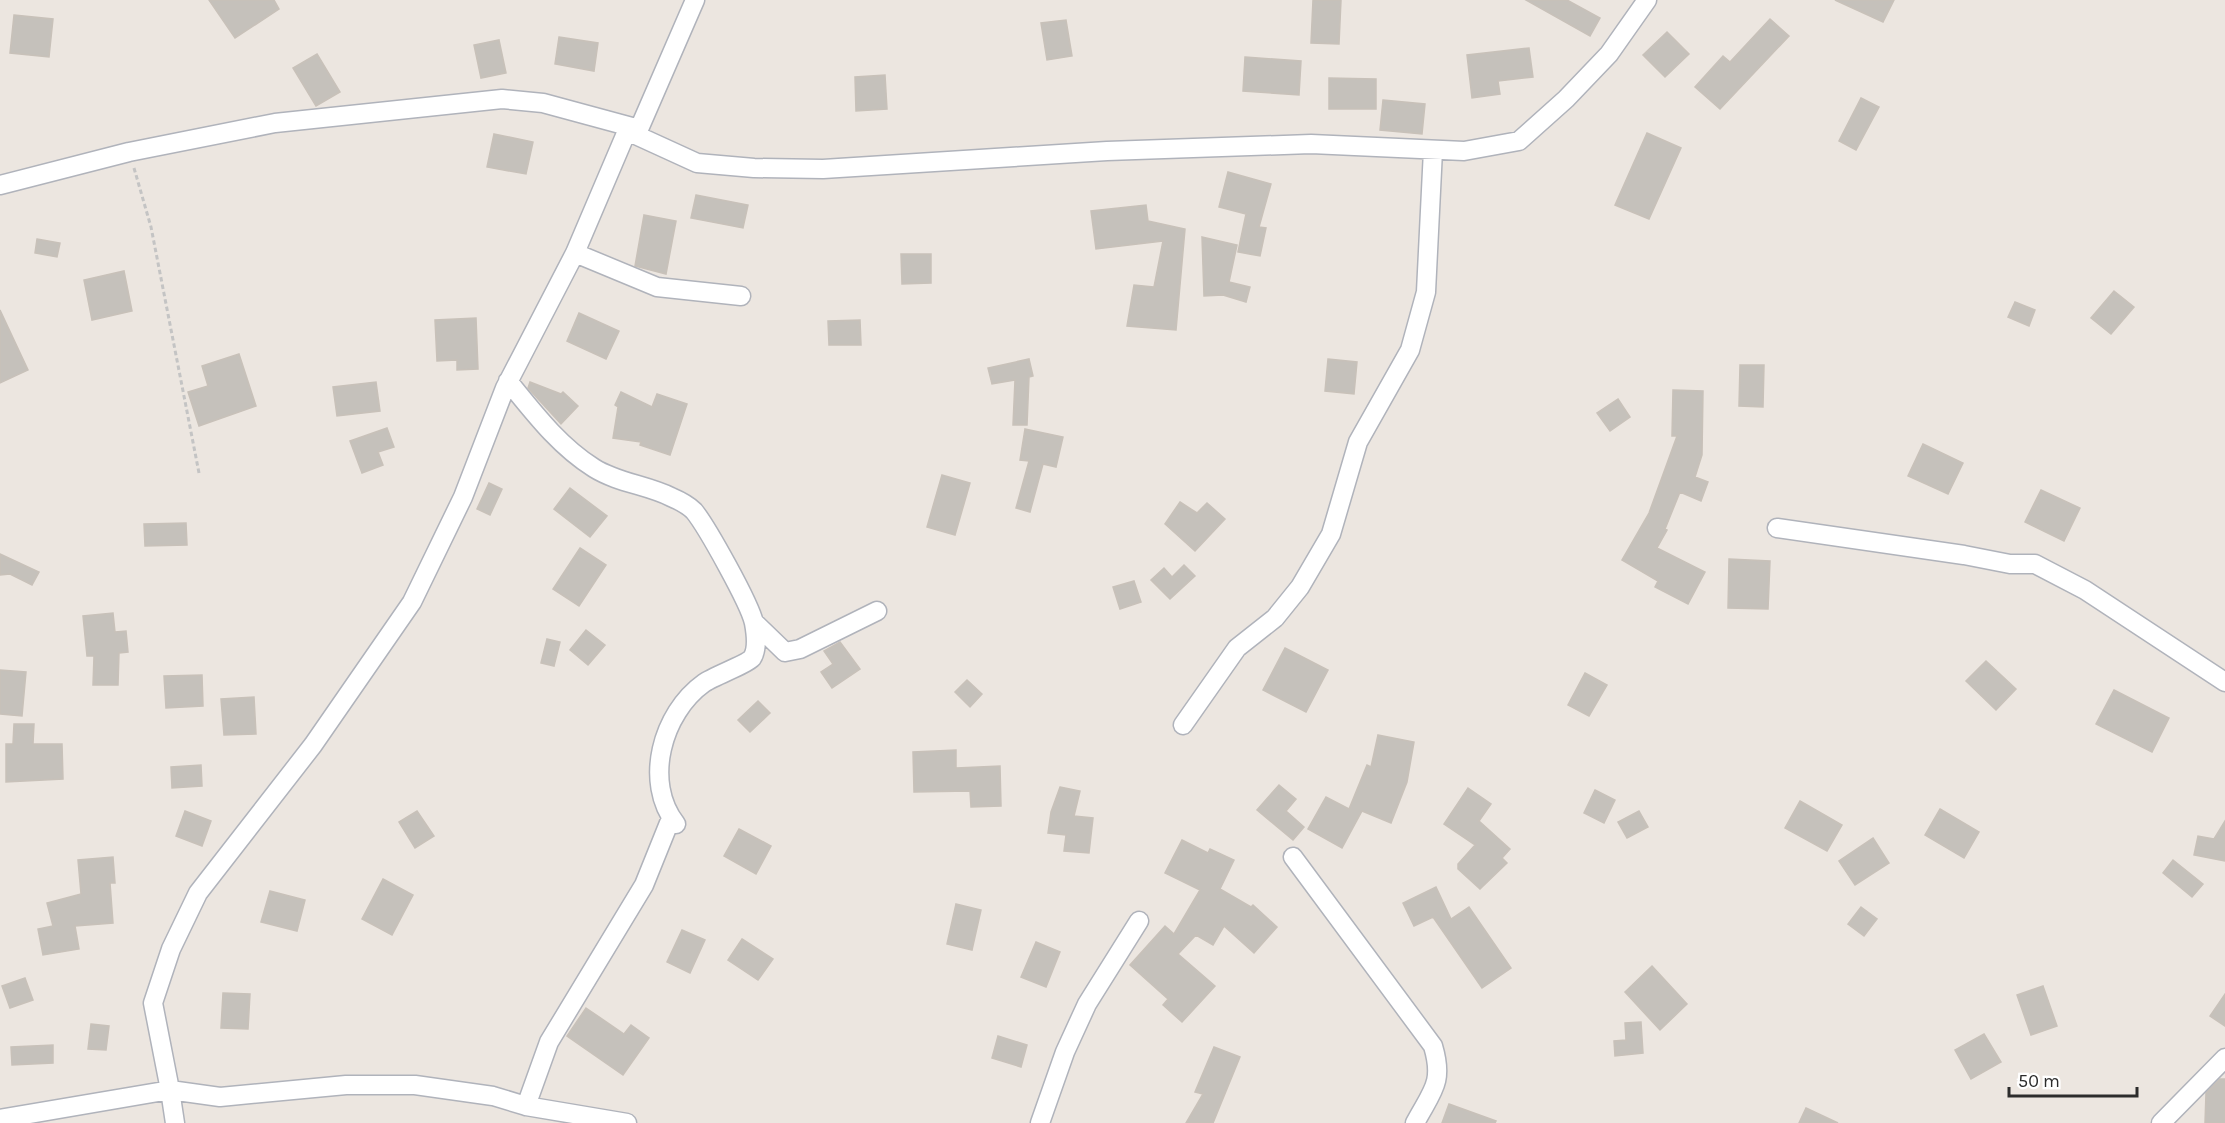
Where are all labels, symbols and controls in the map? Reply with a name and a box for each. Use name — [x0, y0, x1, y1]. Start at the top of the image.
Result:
scale bar — [2009, 1060, 2136, 1098]
text: 50 m — [2018, 1070, 2060, 1092]

